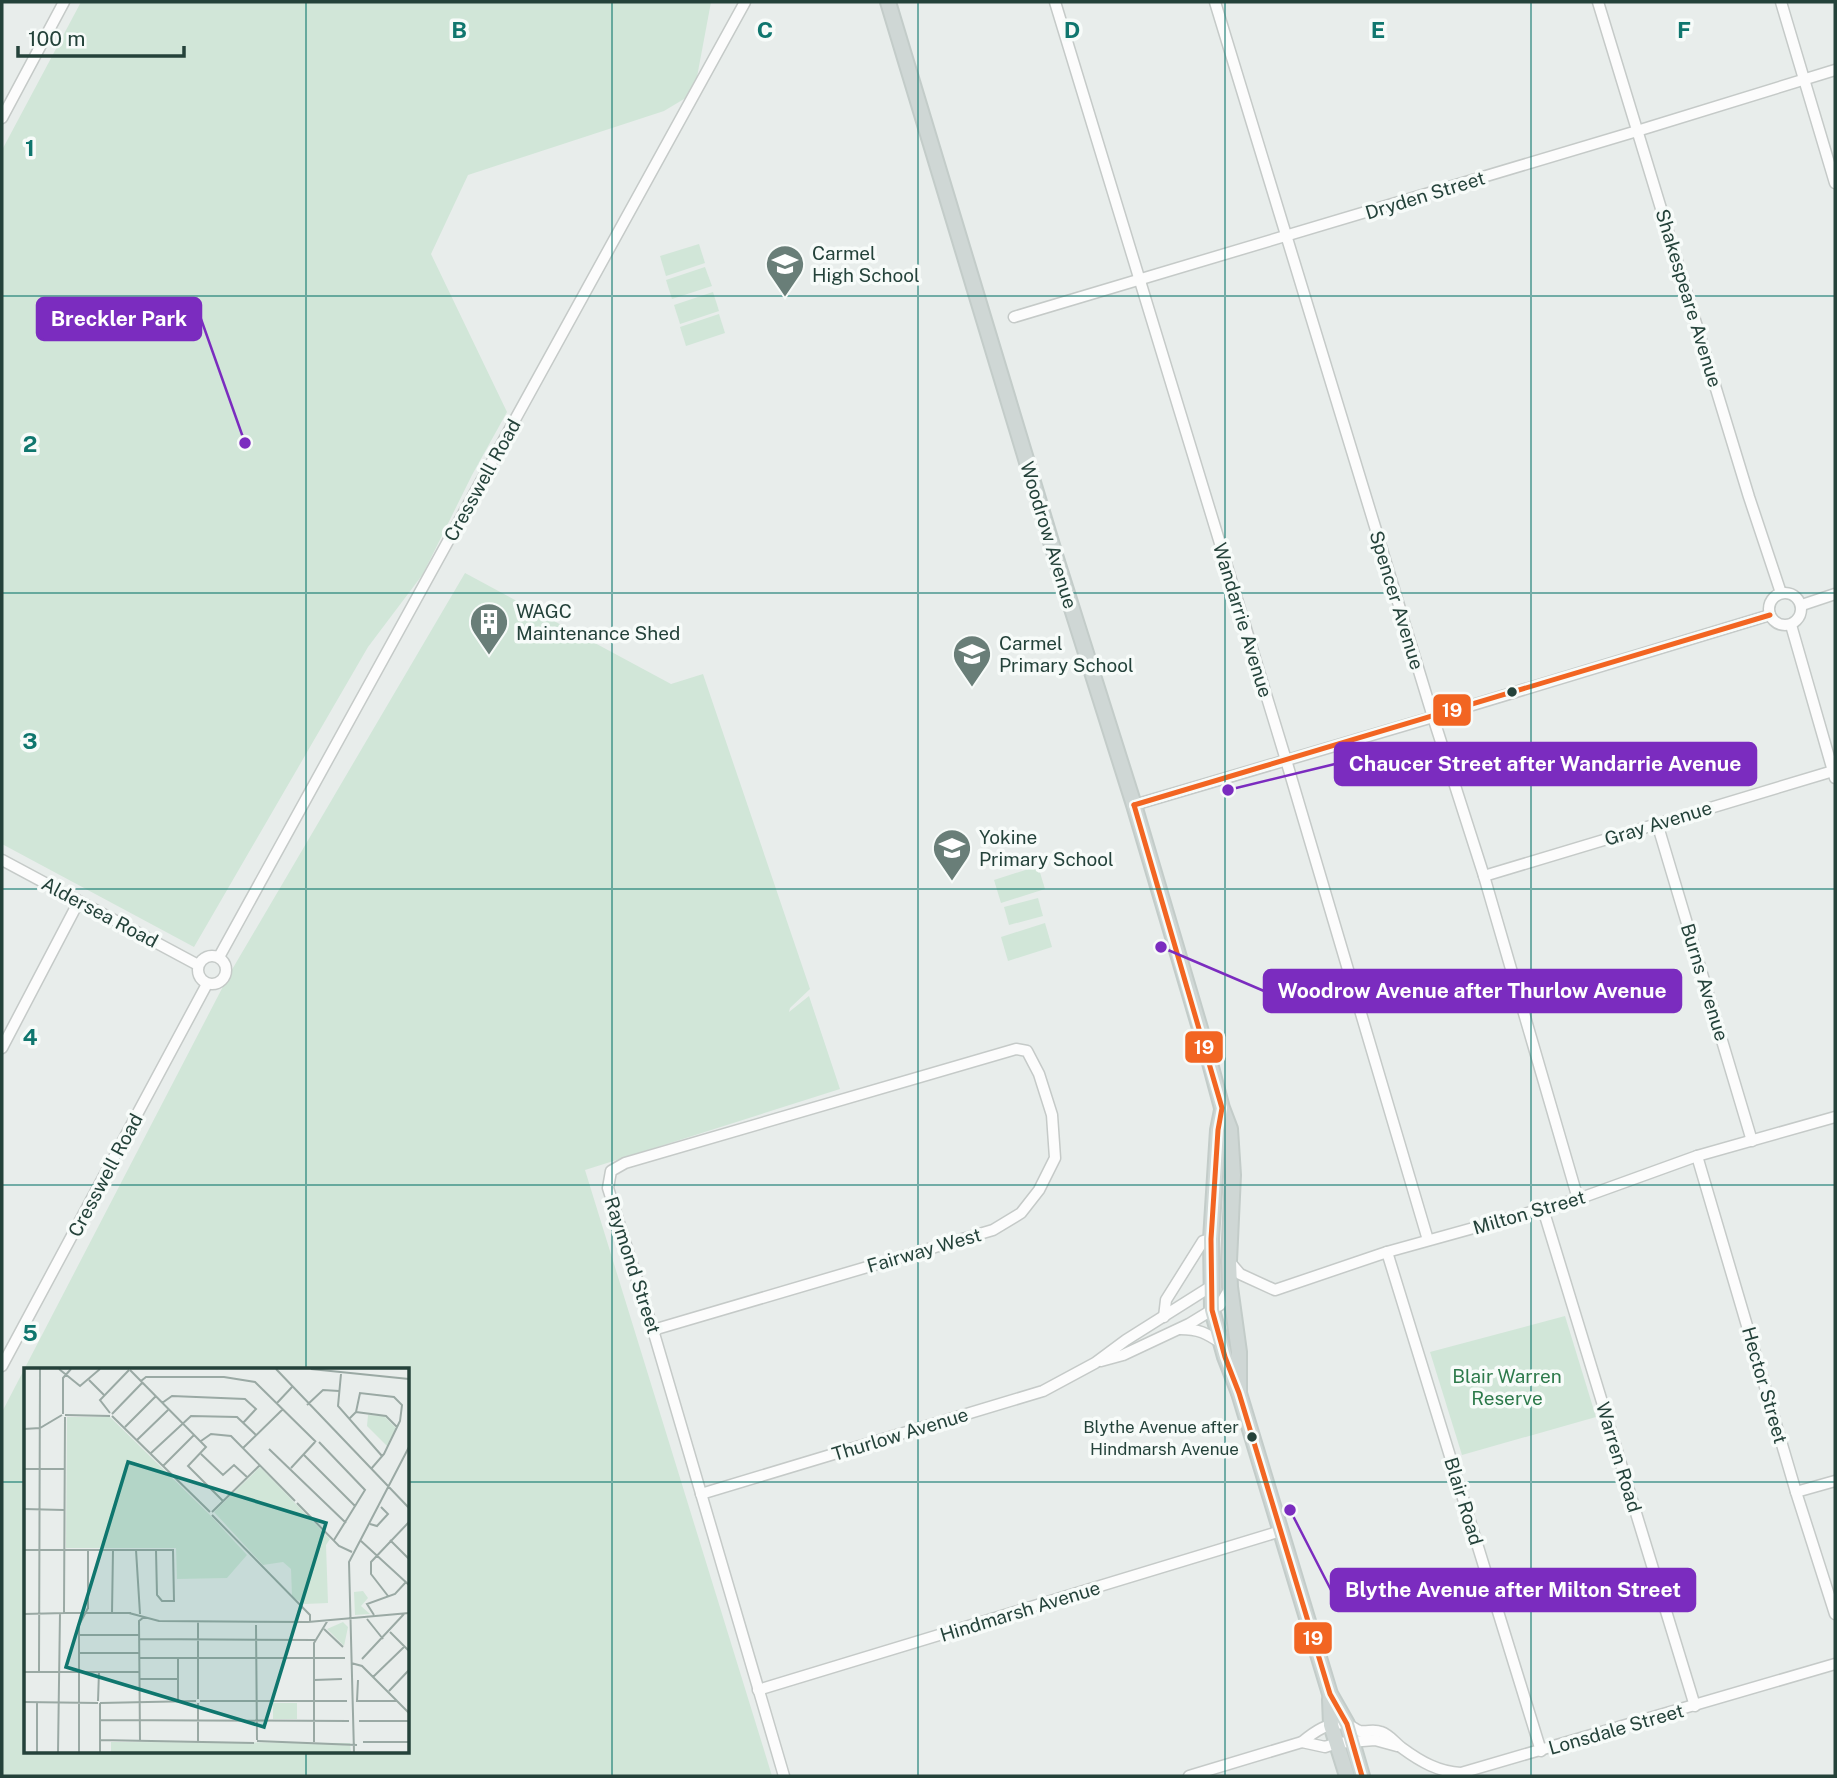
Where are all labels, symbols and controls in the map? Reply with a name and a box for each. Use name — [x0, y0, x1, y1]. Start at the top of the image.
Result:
scale bar — [18, 14, 184, 58]
text: B — [451, 16, 467, 43]
text: C — [757, 16, 773, 43]
text: D — [1064, 16, 1080, 43]
text: E — [1371, 16, 1385, 43]
text: F — [1677, 16, 1691, 43]
text: 100 m — [28, 26, 85, 51]
text: 1 — [25, 134, 35, 161]
street label: Dryden Street — [1362, 166, 1488, 224]
street label: Shakespeare Avenue — [1651, 206, 1727, 390]
place label: Carmel High School — [812, 242, 920, 286]
school or university icon: Carmel High School — [764, 243, 806, 298]
callout: Breckler Park — [37, 298, 201, 340]
text: Breckler Park — [51, 306, 187, 331]
street label: Cresswell Road — [439, 415, 525, 545]
text: 2 — [23, 430, 37, 457]
street label: Woodrow Avenue — [1016, 459, 1082, 611]
street label: Spencer Avenue — [1365, 528, 1429, 672]
street label: Wandarrie Avenue — [1209, 540, 1277, 700]
place label: WAGC Maintenance Shed — [516, 600, 680, 644]
building icon: WAGC Maintenance Shed — [468, 601, 510, 656]
place label: Carmel Primary School — [999, 632, 1134, 676]
school or university icon: Carmel Primary School — [951, 633, 993, 688]
unlabelled marker — [1505, 685, 1519, 699]
line badge: 19 — [1432, 693, 1472, 727]
text: 19 — [1442, 699, 1462, 721]
text: 3 — [22, 727, 38, 754]
callout: Chaucer Street after Wandarrie Avenue — [1335, 743, 1756, 785]
text: Chaucer Street after Wandarrie Avenue — [1349, 751, 1741, 776]
street label: Gray Avenue — [1602, 796, 1714, 850]
place label: Yokine Primary School — [979, 826, 1114, 870]
school or university icon: Yokine Primary School — [931, 827, 973, 882]
street label: Aldersea Road — [38, 872, 162, 952]
street label: Burns Avenue — [1677, 921, 1733, 1043]
callout: Woodrow Avenue after Thurlow Avenue — [1264, 970, 1681, 1012]
text: Woodrow Avenue after Thurlow Avenue — [1277, 978, 1667, 1003]
text: 4 — [22, 1023, 38, 1050]
line badge: 19 — [1184, 1030, 1224, 1064]
text: 19 — [1194, 1036, 1214, 1058]
street label: Cresswell Road — [63, 1110, 147, 1240]
street label: Milton Street — [1470, 1185, 1588, 1239]
street label: Raymond Street — [601, 1194, 665, 1336]
street label: Fairway West — [864, 1223, 984, 1277]
text: 5 — [22, 1319, 38, 1346]
street label: Hector Street — [1738, 1324, 1792, 1446]
park label: Blair Warren Reserve — [1452, 1365, 1562, 1409]
inset map — [24, 1368, 410, 1754]
street label: Warren Road — [1592, 1399, 1646, 1515]
street label: Thurlow Avenue — [829, 1403, 971, 1465]
place label: Blythe Avenue after Hindmarsh Avenue — [1083, 1417, 1239, 1459]
marker: Blythe Avenue after Hindmarsh Avenue — [1245, 1430, 1259, 1444]
street label: Blair Road — [1440, 1454, 1488, 1548]
callout: Blythe Avenue after Milton Street — [1331, 1569, 1695, 1611]
street label: Hindmarsh Avenue — [937, 1576, 1103, 1646]
text: Blythe Avenue after Milton Street — [1345, 1577, 1681, 1602]
line badge: 19 — [1293, 1621, 1333, 1655]
text: 19 — [1303, 1627, 1323, 1649]
street label: Lonsdale Street — [1546, 1699, 1686, 1759]

